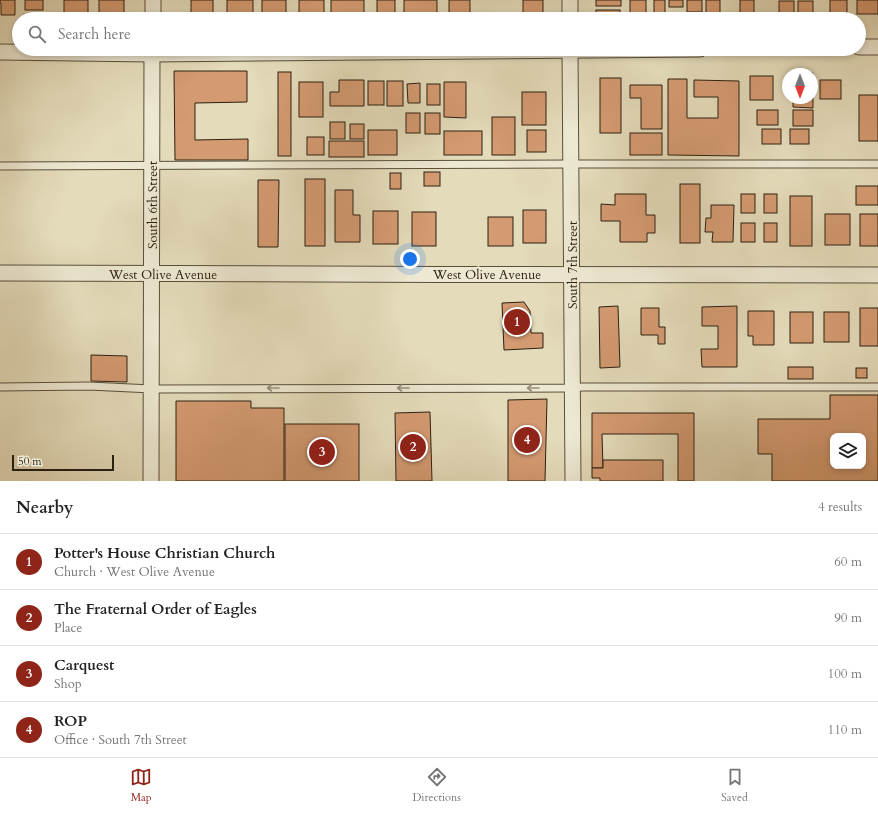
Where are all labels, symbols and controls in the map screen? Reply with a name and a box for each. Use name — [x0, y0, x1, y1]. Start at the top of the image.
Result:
search box — [12, 12, 866, 56]
icon: search — [26, 23, 48, 45]
text: Search here — [58, 24, 131, 44]
north arrow — [782, 68, 818, 104]
street label: South 6th Street — [144, 161, 162, 249]
street label: South 7th Street — [564, 221, 582, 309]
your location — [400, 249, 420, 269]
street label: West Olive Avenue — [108, 266, 217, 284]
street label: West Olive Avenue — [432, 266, 541, 284]
pin: 1 — [504, 307, 530, 337]
one-way arrow — [267, 384, 280, 392]
one-way arrow — [397, 384, 410, 392]
one-way arrow — [527, 384, 540, 392]
pin: 4 — [514, 425, 540, 455]
pin: 2 — [400, 432, 426, 462]
map controls — [830, 433, 866, 469]
button: layers — [830, 433, 866, 469]
pin: 3 — [309, 437, 335, 467]
scale bar — [12, 453, 114, 472]
text: 50 m — [18, 454, 42, 469]
text: Nearby — [16, 496, 73, 519]
text: 4 results — [818, 498, 862, 516]
text: Potter's House Christian Church — [54, 543, 275, 563]
text: 1 — [26, 553, 32, 571]
text: 60 m — [834, 553, 862, 571]
text: Church · West Olive Avenue — [54, 563, 215, 581]
text: The Fraternal Order of Eagles — [54, 599, 257, 619]
text: 2 — [26, 609, 32, 627]
text: 90 m — [834, 609, 862, 627]
text: Place — [54, 619, 82, 637]
text: Carquest — [54, 655, 114, 675]
text: 3 — [26, 665, 32, 683]
text: 100 m — [828, 665, 862, 683]
text: Shop — [54, 675, 82, 693]
text: ROP — [54, 711, 87, 731]
text: 4 — [26, 721, 32, 739]
text: 110 m — [828, 721, 862, 739]
text: Office · South 7th Street — [54, 731, 187, 749]
tab: Map — [130, 766, 152, 805]
tab: Directions — [412, 766, 461, 805]
tab: Saved — [721, 766, 748, 805]

